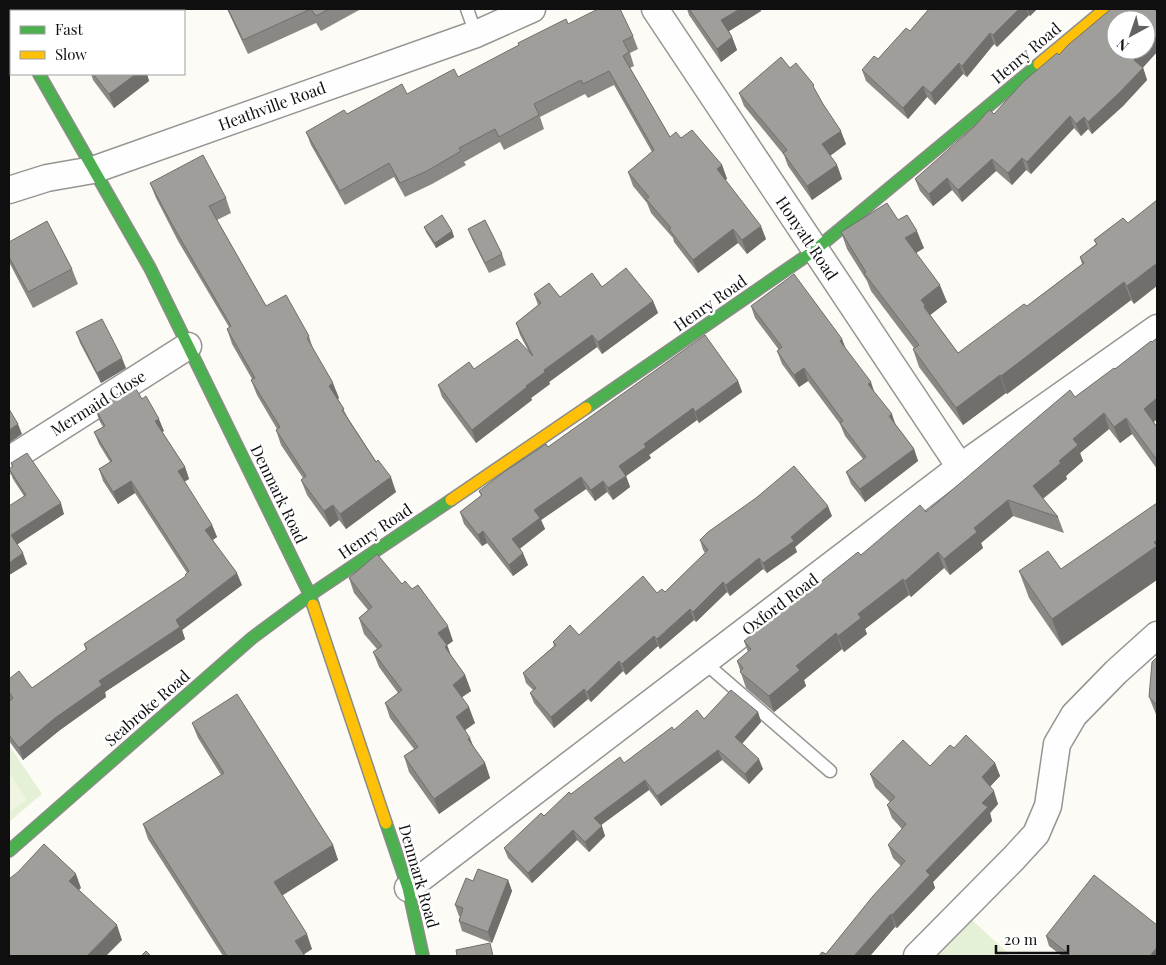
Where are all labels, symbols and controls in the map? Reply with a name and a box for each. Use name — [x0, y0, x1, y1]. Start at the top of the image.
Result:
legend — [10, 10, 185, 75]
north arrow — [1106, 10, 1156, 60]
street label: Henry Road — [987, 17, 1065, 88]
text: Fast — [55, 19, 84, 39]
text: N — [1112, 35, 1132, 56]
text: Slow — [55, 44, 87, 64]
street label: Heathville Road — [215, 76, 328, 135]
street label: Honyatt Road — [772, 192, 843, 284]
street label: Henry Road — [669, 270, 750, 335]
street label: Mermaid Close — [46, 365, 149, 440]
street label: Denmark Road — [247, 441, 312, 547]
street label: Henry Road — [334, 498, 416, 563]
street label: Oxford Road — [737, 568, 822, 639]
street label: Seabroke Road — [100, 665, 194, 750]
street label: Denmark Road — [395, 821, 444, 930]
scale bar — [996, 922, 1068, 954]
text: 20 m — [1004, 929, 1038, 949]

